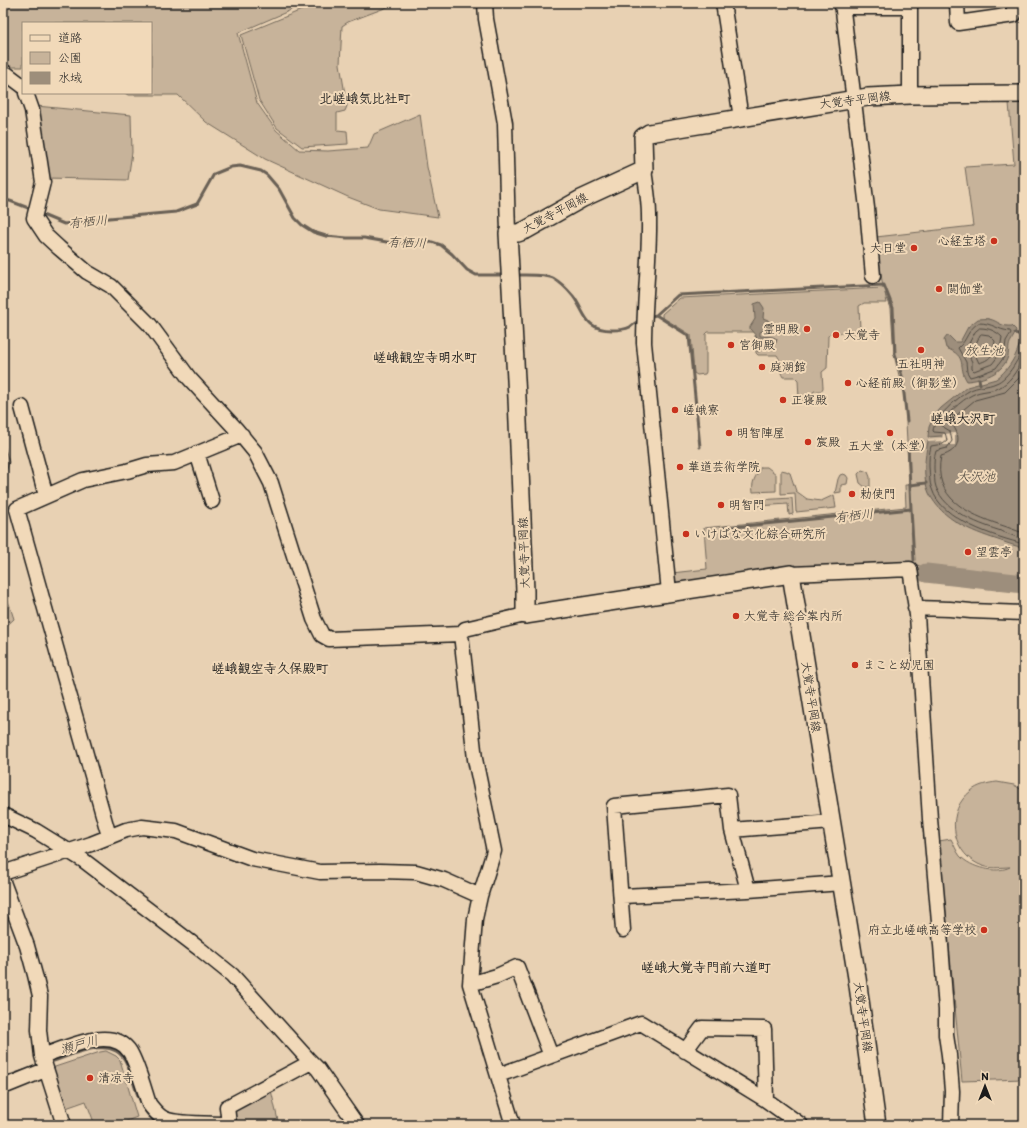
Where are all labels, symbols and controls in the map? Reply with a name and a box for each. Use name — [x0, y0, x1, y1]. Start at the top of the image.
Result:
legend — [22, 22, 152, 94]
text: 道路 — [58, 31, 82, 45]
text: 公園 — [58, 51, 82, 65]
text: 水域 — [58, 71, 82, 85]
street label: 大覚寺平岡線 — [818, 89, 892, 111]
district label: 北嵯峨気比社町 — [319, 91, 411, 106]
street label: 大覚寺平岡線 — [520, 190, 590, 236]
water label: 有栖川 — [68, 212, 108, 231]
water label: 有栖川 — [387, 234, 427, 251]
place label: 心経宝塔 — [938, 234, 986, 248]
marker: 心経宝塔 — [989, 236, 999, 246]
place label: 大日堂 — [870, 241, 906, 255]
marker: 大日堂 — [909, 243, 919, 253]
place label: 閼伽堂 — [947, 282, 983, 296]
marker: 閼伽堂 — [934, 284, 944, 294]
place label: 霊明殿 — [763, 322, 799, 336]
marker: 霊明殿 — [802, 324, 812, 334]
place label: 大覚寺 — [844, 328, 880, 342]
marker: 大覚寺 — [831, 330, 841, 340]
place label: 宮御殿 — [739, 338, 775, 352]
marker: 宮御殿 — [726, 340, 736, 350]
water label: 放生池 — [964, 343, 1004, 358]
marker: 五社明神 — [916, 345, 926, 355]
district label: 嵯峨観空寺明水町 — [373, 350, 477, 365]
place label: 五社明神 — [897, 357, 945, 371]
place label: 庭湖館 — [770, 360, 806, 374]
marker: 庭湖館 — [757, 362, 767, 372]
place label: 心経前殿（御影堂） — [856, 376, 964, 390]
marker: 心経前殿（御影堂） — [843, 378, 853, 388]
place label: 正寝殿 — [791, 393, 827, 407]
marker: 正寝殿 — [778, 395, 788, 405]
place label: 嵯峨寮 — [683, 403, 719, 417]
marker: 嵯峨寮 — [670, 405, 680, 415]
district label: 嵯峨大沢町 — [930, 411, 996, 426]
place label: 明智陣屋 — [737, 426, 785, 440]
marker: 明智陣屋 — [724, 428, 734, 438]
marker: 五大堂（本堂） — [885, 428, 895, 438]
place label: 宸殿 — [816, 435, 840, 449]
marker: 宸殿 — [803, 437, 813, 447]
place label: 五大堂（本堂） — [848, 439, 932, 453]
place label: 華道芸術学院 — [688, 460, 760, 474]
marker: 華道芸術学院 — [675, 462, 685, 472]
water label: 大沢池 — [956, 469, 996, 484]
place label: 勅使門 — [860, 487, 896, 501]
marker: 勅使門 — [847, 489, 857, 499]
place label: 明智門 — [729, 498, 765, 512]
marker: 明智門 — [716, 500, 726, 510]
water label: 有栖川 — [834, 506, 874, 525]
street label: 大覚寺平岡線 — [516, 517, 532, 589]
place label: いけばな文化綜合研究所 — [694, 527, 826, 541]
marker: いけばな文化綜合研究所 — [681, 529, 691, 539]
place label: 望雲亭 — [976, 545, 1012, 559]
marker: 望雲亭 — [963, 547, 973, 557]
place label: 大覚寺 総合案内所 — [744, 609, 843, 623]
marker: 大覚寺 総合案内所 — [731, 611, 741, 621]
place label: まこと幼児園 — [863, 658, 935, 672]
street label: 大覚寺平岡線 — [798, 660, 824, 734]
marker: まこと幼児園 — [850, 660, 860, 670]
district label: 嵯峨観空寺久保殿町 — [211, 661, 329, 676]
place label: 府立北嵯峨高等学校 — [868, 923, 976, 937]
marker: 府立北嵯峨高等学校 — [979, 925, 989, 935]
district label: 嵯峨大覚寺門前六道町 — [641, 960, 771, 975]
street label: 大覚寺平岡線 — [851, 980, 875, 1054]
water label: 瀬戸川 — [58, 1032, 100, 1057]
north arrow — [965, 1066, 1005, 1106]
text: N — [981, 1070, 989, 1083]
place label: 清凉寺 — [98, 1071, 134, 1085]
marker: 清凉寺 — [85, 1073, 95, 1083]

